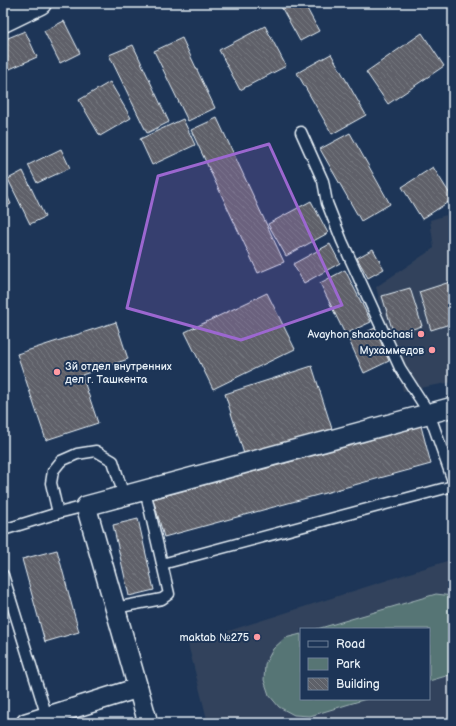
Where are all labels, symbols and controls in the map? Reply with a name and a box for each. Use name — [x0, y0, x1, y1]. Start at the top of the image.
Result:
place label: Avayhon shaxobchasi — [308, 328, 413, 341]
marker: Avayhon shaxobchasi — [416, 329, 426, 339]
place label: Мухаммедов — [360, 344, 424, 357]
marker: Мухаммедов — [427, 345, 437, 355]
place label: 3й отдел внутренних дел г. Ташкента — [65, 360, 172, 386]
marker: 3й отдел внутренних дел г. Ташкента — [52, 367, 62, 377]
legend — [300, 628, 430, 700]
place label: maktab №275 — [180, 631, 249, 644]
marker: maktab №275 — [252, 632, 262, 642]
text: Road — [336, 637, 365, 652]
text: Park — [336, 657, 360, 672]
text: Building — [336, 677, 380, 692]

